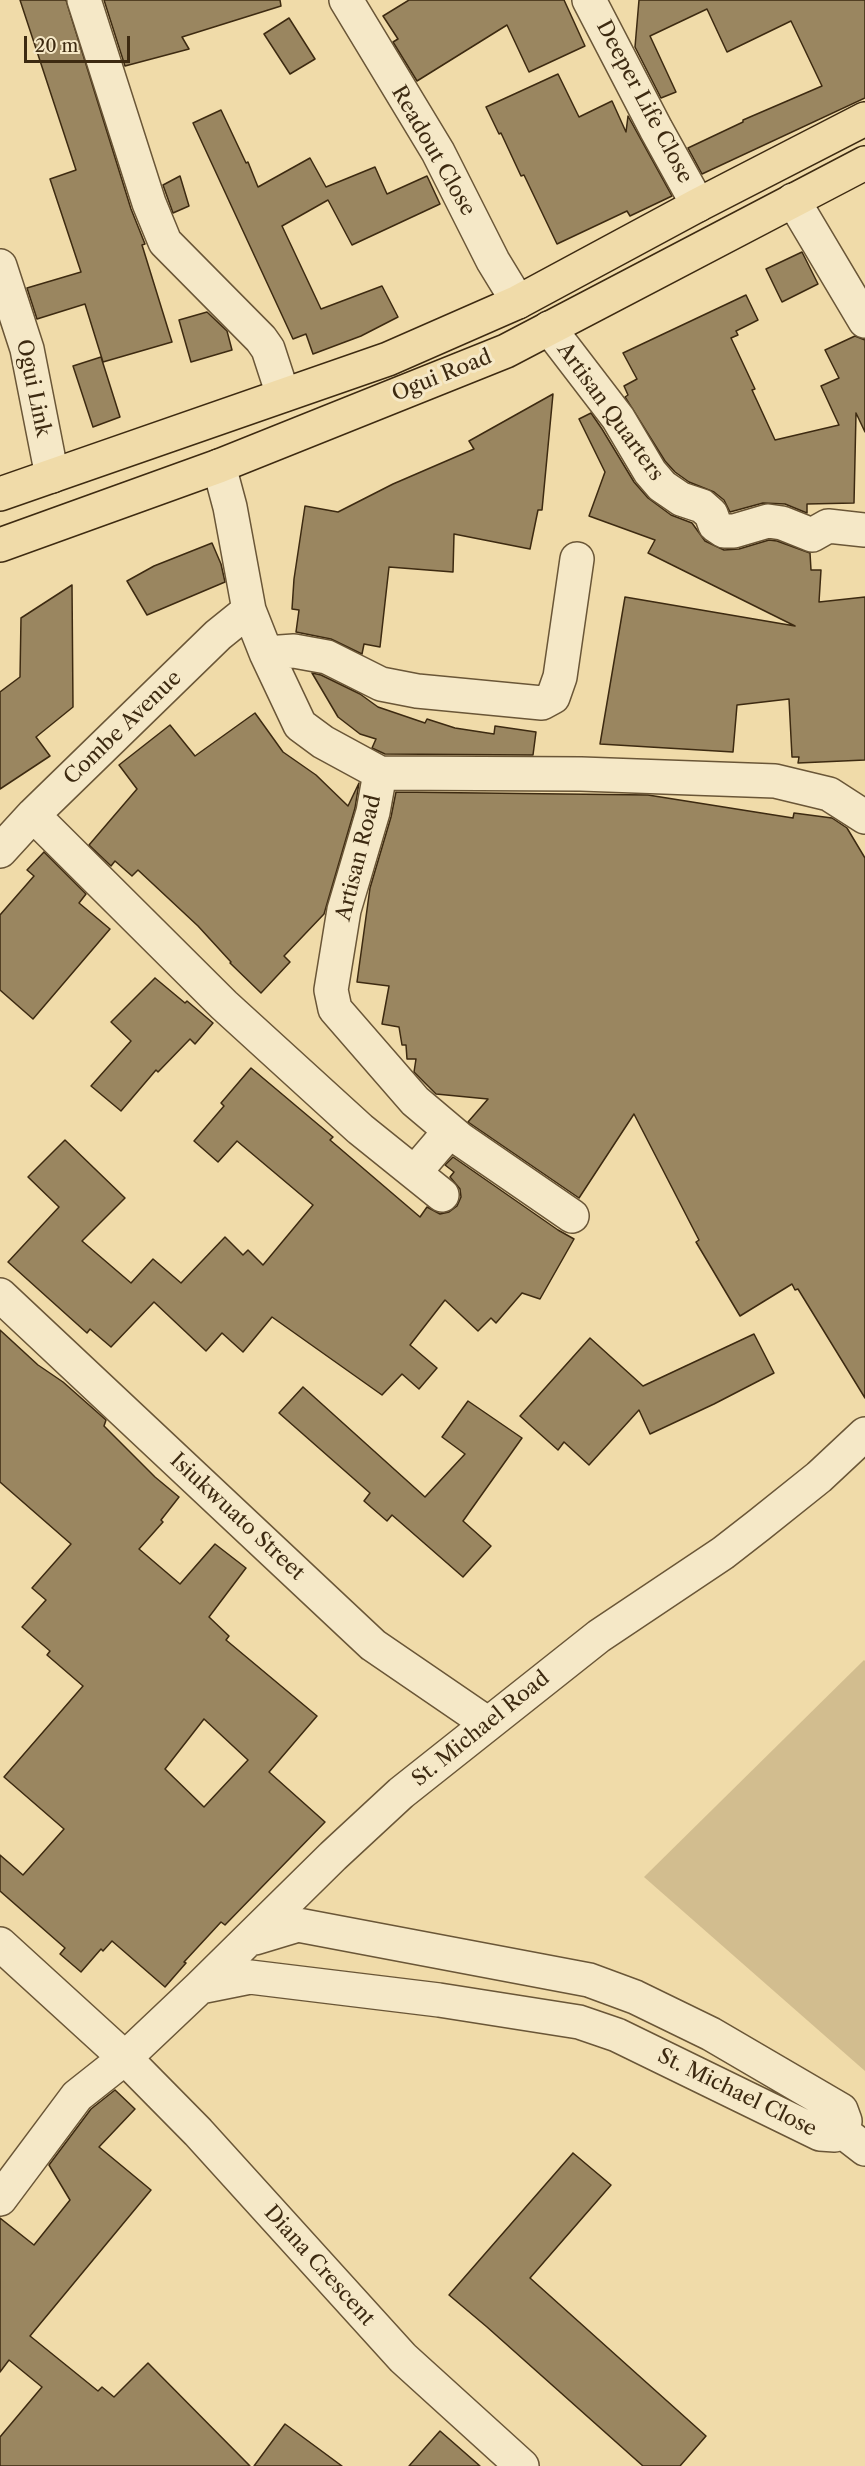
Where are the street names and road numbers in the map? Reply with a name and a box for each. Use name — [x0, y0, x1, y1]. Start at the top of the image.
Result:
street label: Deeper Life Close — [590, 16, 698, 188]
street label: Readout Close — [386, 82, 480, 220]
street label: Ogui Link — [10, 337, 56, 439]
street label: Artisan Quarters — [551, 338, 669, 486]
street label: Ogui Road — [388, 345, 496, 407]
street label: Combe Avenue — [59, 666, 187, 790]
street label: Artisan Road — [331, 792, 387, 924]
street label: Isiukwuato Street — [165, 1448, 309, 1586]
street label: St. Michael Road — [407, 1666, 555, 1792]
street label: St. Michael Close — [653, 2044, 821, 2142]
street label: Diana Crescent — [258, 2201, 380, 2331]

